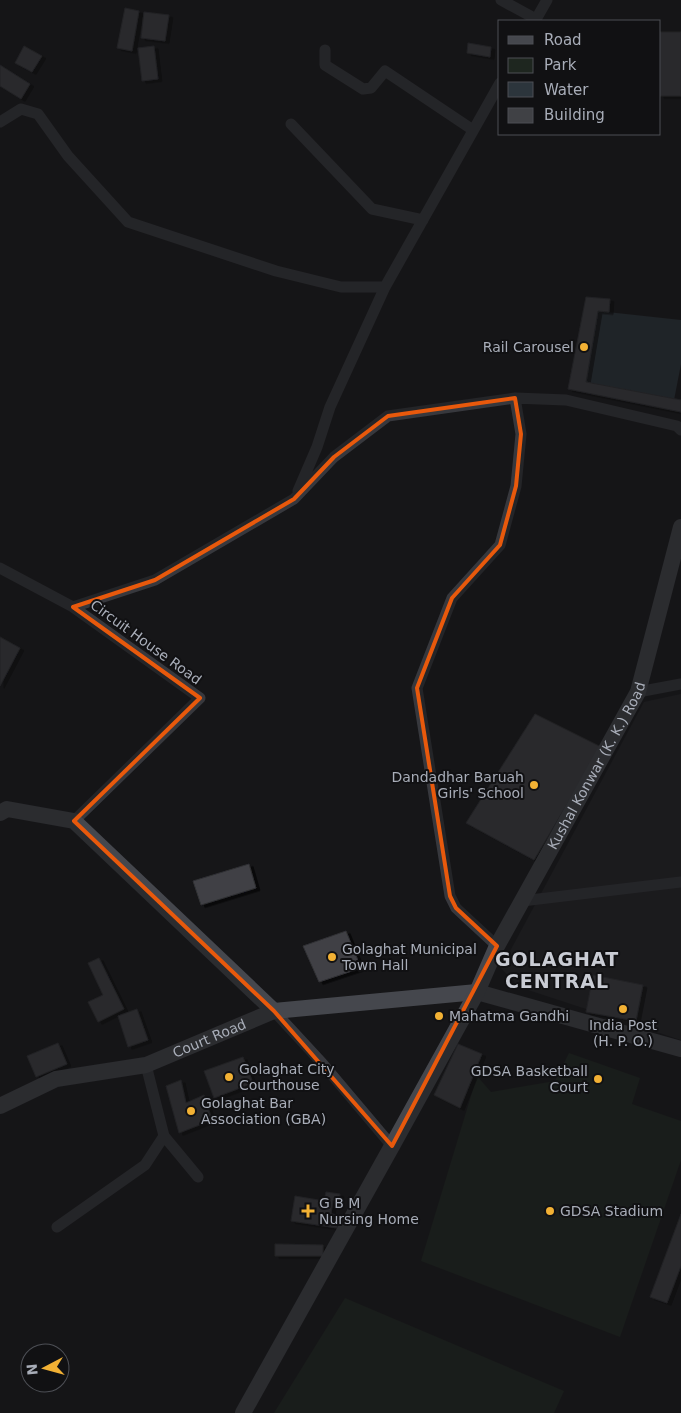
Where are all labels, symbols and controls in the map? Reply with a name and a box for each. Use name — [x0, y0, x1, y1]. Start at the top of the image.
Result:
legend — [498, 20, 661, 135]
text: Road — [544, 31, 582, 49]
text: Park — [544, 56, 577, 74]
text: Water — [544, 81, 589, 99]
text: Building — [544, 106, 605, 124]
place label: Rail Carousel — [483, 339, 574, 355]
marker: Rail Carousel — [578, 341, 590, 353]
street label: Circuit House Road — [88, 596, 204, 688]
street label: Kushal Konwar (K. K.) Road — [544, 680, 648, 852]
place label: Dandadhar Baruah Girls' School — [391, 769, 524, 801]
marker: Dandadhar Baruah Girls' School — [528, 779, 540, 791]
place label: Golaghat Municipal Town Hall — [341, 941, 477, 973]
district label: GOLAGHAT CENTRAL — [495, 948, 619, 992]
marker: Golaghat Municipal Town Hall — [326, 951, 338, 963]
marker: India Post (H. P. O.) — [617, 1003, 629, 1015]
place label: Mahatma Gandhi — [449, 1008, 569, 1024]
marker: Mahatma Gandhi — [433, 1010, 445, 1022]
street label: Court Road — [170, 1016, 248, 1061]
place label: India Post (H. P. O.) — [589, 1017, 658, 1049]
place label: Golaghat City Courthouse — [239, 1061, 335, 1093]
place label: GDSA Basketball Court — [471, 1063, 589, 1095]
marker: Golaghat City Courthouse — [223, 1071, 235, 1083]
marker: GDSA Basketball Court — [592, 1073, 604, 1085]
place label: Golaghat Bar Association (GBA) — [201, 1095, 326, 1127]
marker: Golaghat Bar Association (GBA) — [185, 1105, 197, 1117]
place label: G B M Nursing Home — [319, 1195, 419, 1227]
place label: GDSA Stadium — [560, 1203, 663, 1219]
marker: G B M Nursing Home — [301, 1204, 315, 1218]
marker: GDSA Stadium — [544, 1205, 556, 1217]
north arrow — [20, 1343, 70, 1393]
text: N — [24, 1363, 41, 1376]

